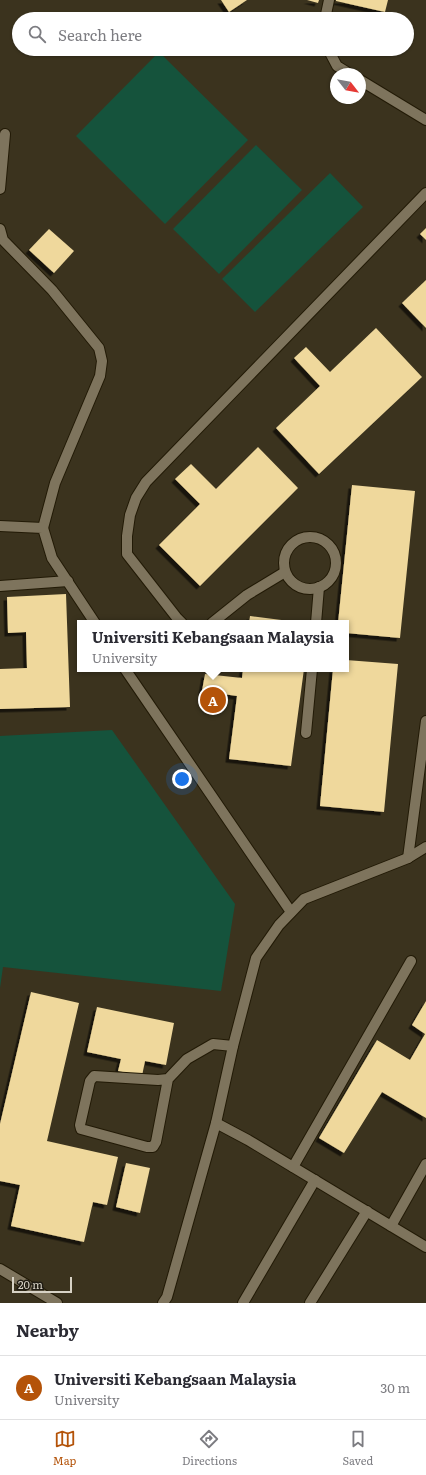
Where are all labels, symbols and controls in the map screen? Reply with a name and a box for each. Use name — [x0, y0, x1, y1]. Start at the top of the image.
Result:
search box — [12, 12, 414, 56]
icon: search — [26, 23, 48, 45]
text: Search here — [58, 23, 142, 46]
north arrow — [330, 68, 366, 104]
popup — [77, 620, 349, 672]
text: Universiti Kebangsaan Malaysia — [92, 625, 334, 648]
text: University — [92, 648, 157, 667]
pin: A — [200, 685, 226, 715]
your location — [172, 769, 192, 789]
scale bar — [12, 1275, 72, 1294]
text: 20 m — [18, 1276, 43, 1292]
text: Nearby — [16, 1317, 79, 1342]
text: Universiti Kebangsaan Malaysia — [54, 1367, 296, 1390]
text: A — [24, 1378, 34, 1397]
text: 30 m — [380, 1378, 410, 1397]
text: University — [54, 1390, 119, 1409]
tab: Map — [53, 1428, 76, 1468]
tab: Directions — [182, 1428, 237, 1468]
tab: Saved — [343, 1428, 373, 1468]

